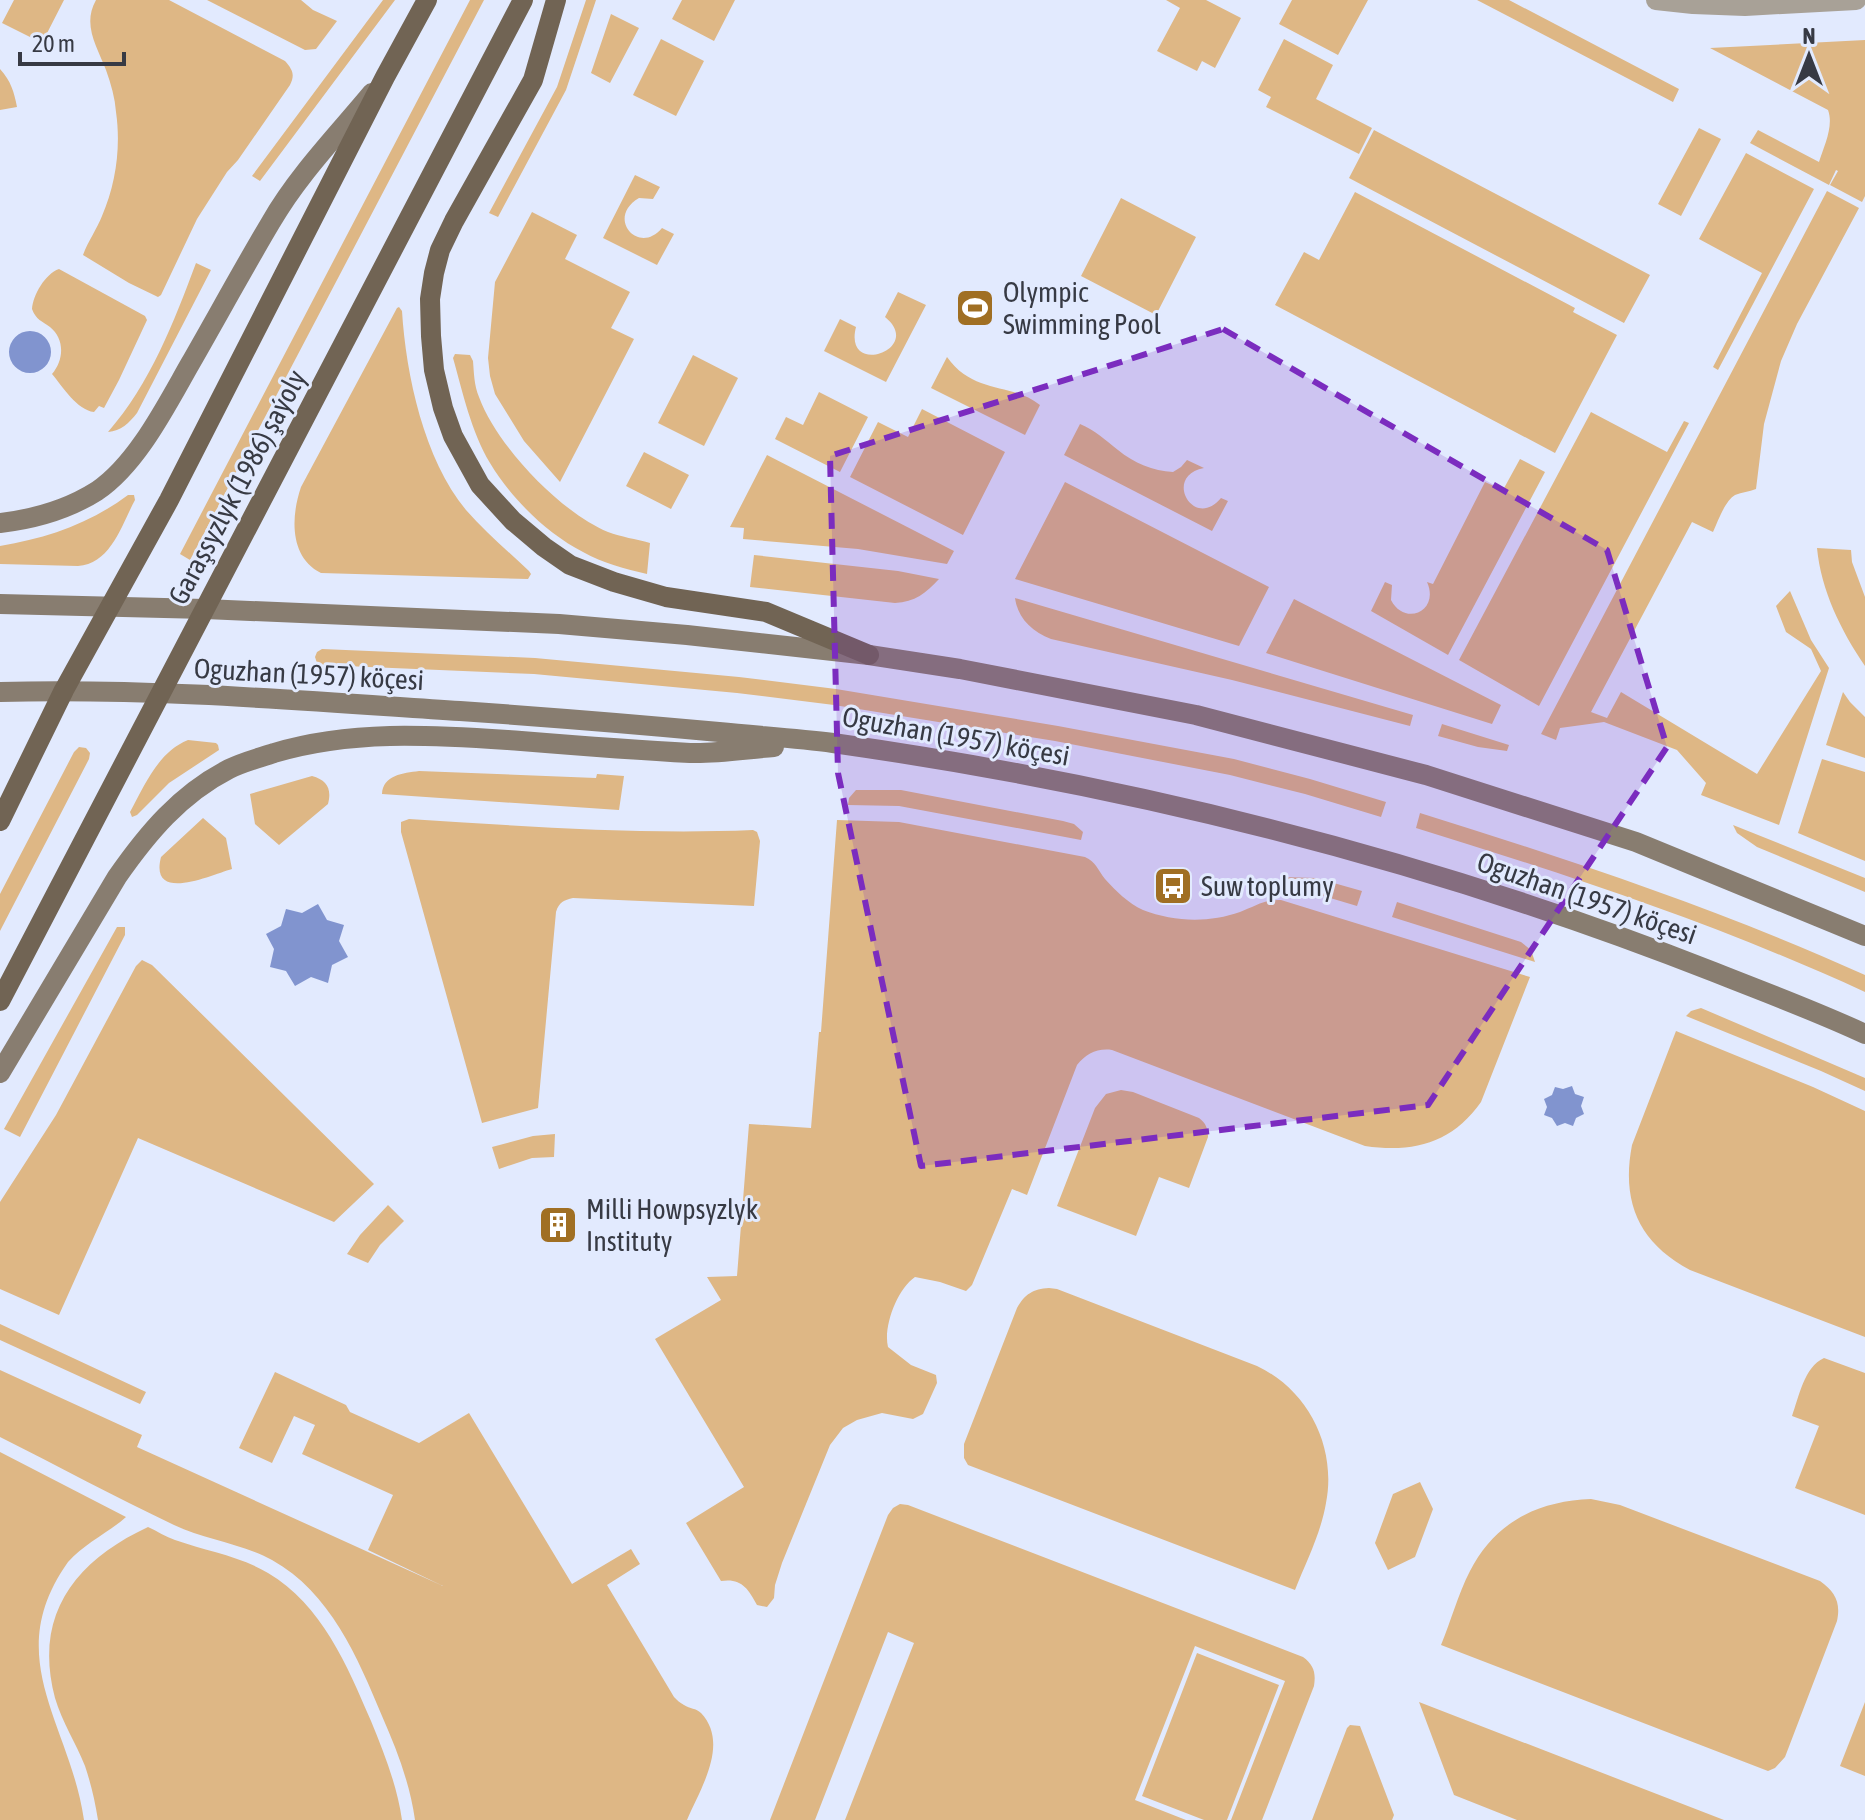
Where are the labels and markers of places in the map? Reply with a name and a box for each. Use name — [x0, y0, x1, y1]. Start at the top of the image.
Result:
place label: Olympic Swimming Pool — [1003, 276, 1162, 340]
sports icon: Olympic Swimming Pool — [954, 287, 996, 329]
bus stop icon: Suw toplumy — [1152, 865, 1194, 907]
place label: Suw toplumy — [1201, 870, 1334, 902]
place label: Milli Howpsyzlyk Instituty — [586, 1193, 758, 1257]
building icon: Milli Howpsyzlyk Instituty — [537, 1204, 579, 1246]

